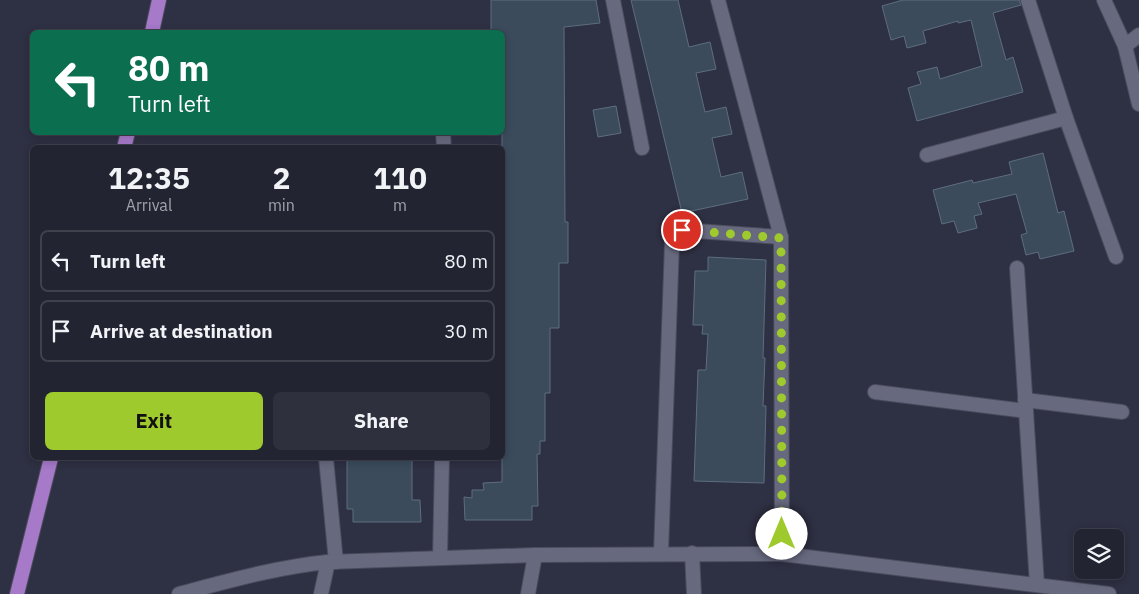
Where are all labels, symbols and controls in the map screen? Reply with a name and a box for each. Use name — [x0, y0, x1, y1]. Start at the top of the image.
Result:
text: 80 m — [128, 45, 210, 91]
icon: left — [45, 50, 110, 115]
text: Turn left — [128, 89, 211, 118]
text: 12:35 — [108, 158, 190, 197]
text: 2 — [272, 158, 290, 197]
text: 110 — [373, 158, 427, 197]
text: Arrival — [126, 195, 172, 215]
text: min — [268, 195, 295, 215]
text: m — [393, 195, 407, 215]
pin — [661, 209, 703, 251]
icon: arrive — [668, 216, 696, 244]
icon: left — [47, 247, 75, 275]
text: Turn left — [90, 249, 166, 273]
text: 80 m — [444, 249, 488, 273]
icon: arrive — [47, 317, 75, 345]
text: Arrive at destination — [90, 319, 273, 343]
text: 30 m — [444, 319, 488, 343]
button: Exit — [45, 392, 263, 450]
button: Share — [273, 392, 490, 450]
position arrow — [755, 507, 807, 559]
map controls — [1074, 529, 1124, 579]
button: layers — [1074, 529, 1124, 579]

